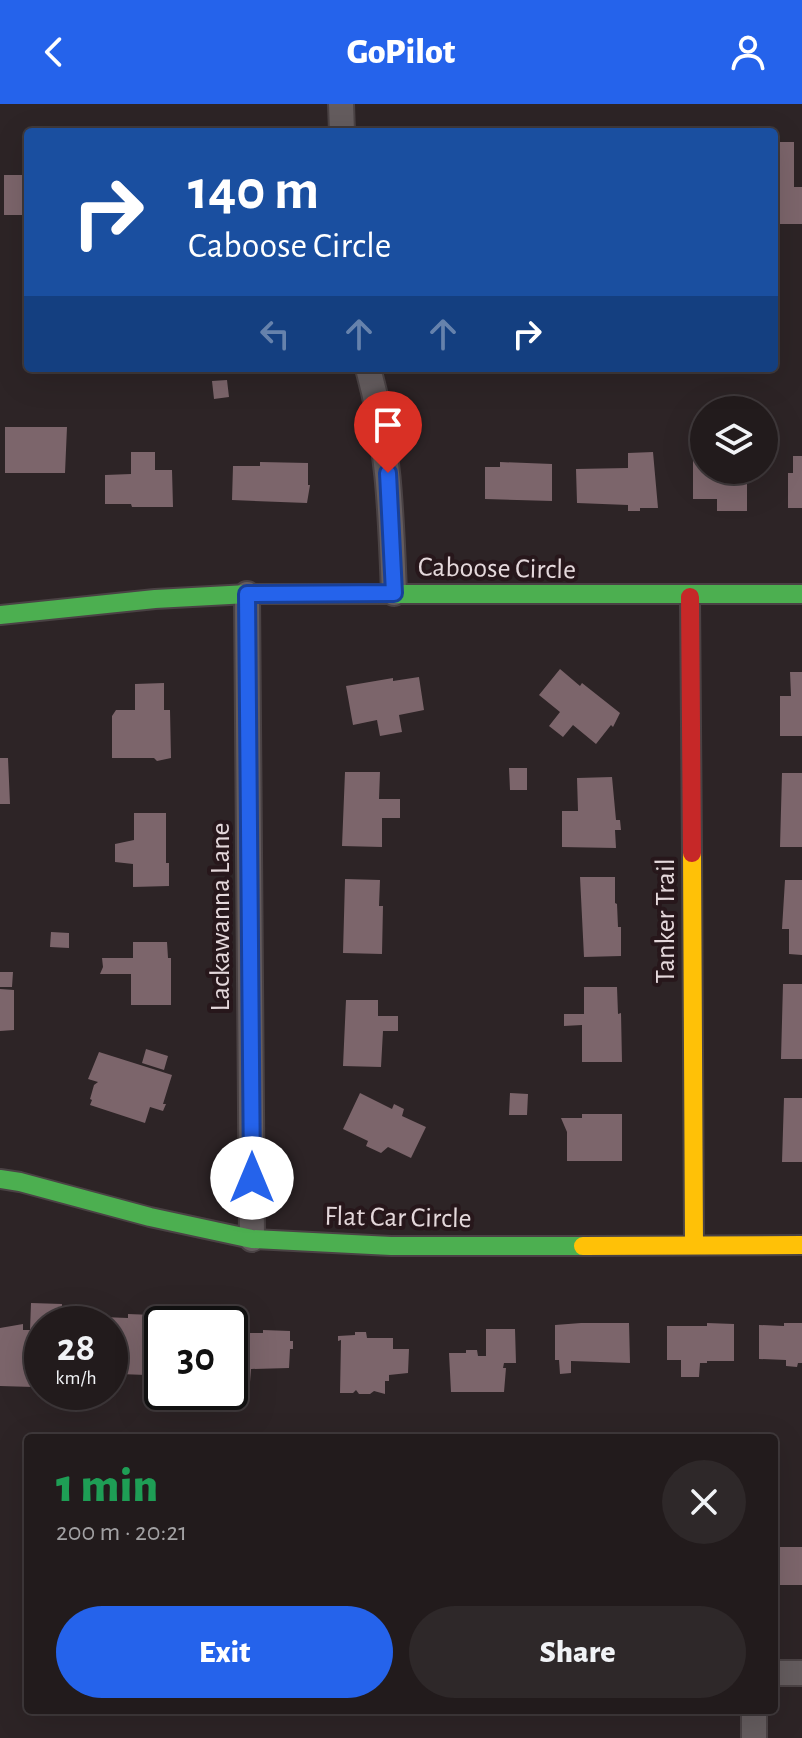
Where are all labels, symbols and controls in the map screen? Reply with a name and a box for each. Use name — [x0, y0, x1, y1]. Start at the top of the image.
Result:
icon: back — [32, 30, 76, 74]
icon: person — [726, 30, 770, 74]
text: GoPilot — [347, 34, 455, 70]
icon: right — [56, 160, 160, 264]
text: 140 m — [188, 163, 319, 219]
text: Caboose Circle — [188, 228, 391, 264]
icon: left — [253, 312, 297, 356]
icon: ahead — [337, 312, 381, 356]
icon: ahead — [421, 312, 465, 356]
icon: right — [505, 312, 549, 356]
pin — [354, 391, 422, 473]
map controls — [690, 396, 778, 484]
button: layers — [690, 396, 778, 484]
icon: arrive — [366, 403, 410, 447]
street label: Caboose Circle — [418, 554, 576, 584]
street label: Lackawanna Lane — [207, 822, 235, 1012]
street label: Tanker Trail — [652, 858, 680, 984]
position arrow — [210, 1136, 294, 1220]
street label: Flat Car Circle — [324, 1203, 472, 1233]
speed limit sign: 30 — [144, 1306, 248, 1410]
text: 28 — [57, 1328, 95, 1368]
text: km/h — [55, 1368, 97, 1388]
button: close — [662, 1460, 746, 1544]
text: 1 min — [56, 1463, 158, 1511]
text: 200 m · 20:21 — [56, 1519, 187, 1545]
button: Exit — [56, 1606, 393, 1698]
button: Share — [409, 1606, 746, 1698]

